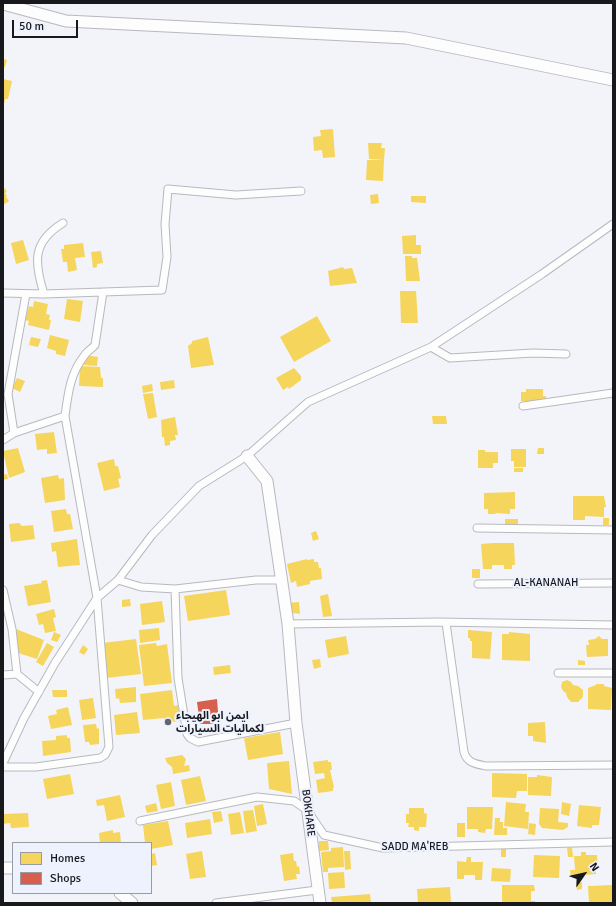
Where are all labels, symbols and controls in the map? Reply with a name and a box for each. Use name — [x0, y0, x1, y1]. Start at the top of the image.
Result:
scale bar — [14, 12, 80, 38]
text: 50 m — [19, 19, 44, 34]
street label: AL-KANANAH — [514, 576, 578, 590]
place label: ايمن ابو الهيجاء لكماليات السيارات — [176, 709, 264, 735]
marker: ايمن ابو الهيجاء لكماليات السيارات — [163, 717, 173, 727]
street label: BOKHARE — [299, 789, 317, 837]
street label: SADD MA'REB — [382, 840, 448, 854]
legend — [12, 842, 152, 894]
text: Homes — [50, 851, 85, 866]
north arrow — [564, 854, 604, 894]
text: N — [587, 860, 602, 874]
text: Shops — [50, 871, 81, 886]

